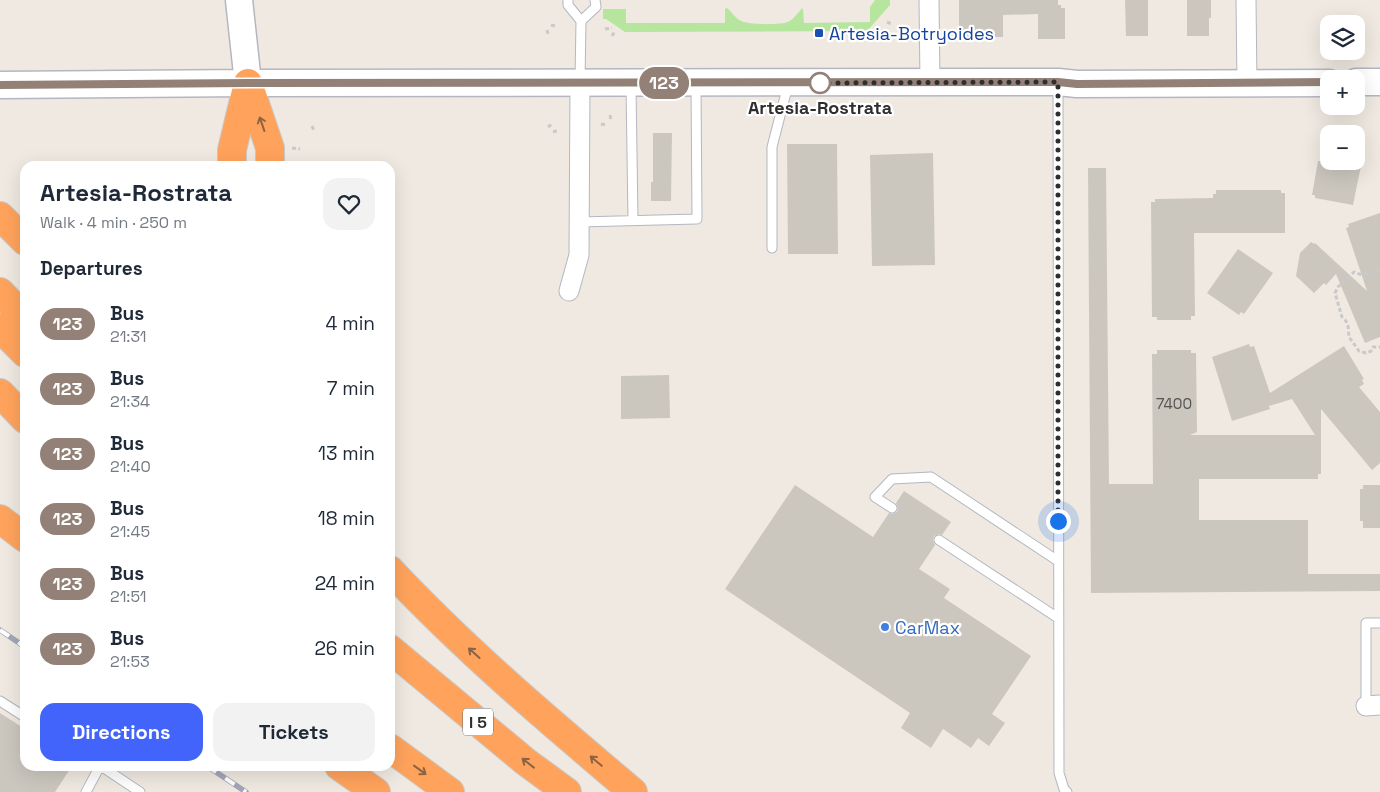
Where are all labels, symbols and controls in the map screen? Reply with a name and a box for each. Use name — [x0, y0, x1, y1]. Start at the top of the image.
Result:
map controls — [1320, 15, 1365, 170]
button: layers — [1320, 15, 1365, 60]
place label: Artesia-Botryoides — [829, 22, 994, 45]
marker: Artesia-Botryoides — [813, 27, 825, 39]
line badge: 123 — [635, 67, 693, 99]
button: + — [1320, 70, 1365, 115]
text: 123 — [649, 71, 679, 94]
marker: Artesia-Rostrata — [809, 72, 831, 94]
place label: Artesia-Rostrata — [748, 96, 893, 119]
one-way arrow — [257, 117, 266, 132]
button: − — [1320, 125, 1365, 170]
text: Artesia-Rostrata — [40, 177, 232, 208]
button: heart — [323, 178, 375, 230]
text: Walk · 4 min · 250 m — [40, 212, 187, 233]
text: Departures — [40, 256, 143, 281]
text: Bus — [110, 301, 144, 326]
text: 4 min — [326, 311, 375, 336]
text: 123 — [53, 312, 82, 335]
text: 21:31 — [110, 326, 147, 347]
text: Bus — [110, 366, 144, 391]
text: 7 min — [327, 376, 375, 401]
text: 123 — [53, 377, 82, 400]
text: 21:34 — [110, 391, 150, 412]
house number: 7400 — [1156, 394, 1192, 413]
text: Bus — [110, 431, 144, 456]
text: 13 min — [318, 441, 375, 466]
text: 123 — [53, 442, 82, 465]
text: 21:40 — [110, 456, 151, 477]
text: Bus — [110, 496, 144, 521]
text: 18 min — [318, 506, 375, 531]
text: 123 — [53, 507, 82, 530]
your location — [1046, 509, 1071, 534]
text: 21:45 — [110, 521, 150, 542]
text: Bus — [110, 561, 144, 586]
text: 24 min — [315, 571, 375, 596]
text: 123 — [53, 572, 82, 595]
text: 21:51 — [110, 586, 146, 607]
place label: CarMax — [895, 616, 960, 639]
marker: CarMax — [879, 621, 891, 633]
text: Bus — [110, 626, 144, 651]
text: 26 min — [314, 636, 375, 661]
text: 123 — [53, 637, 82, 660]
one-way arrow — [467, 648, 480, 659]
text: 21:53 — [110, 651, 150, 672]
button: Directions — [40, 703, 203, 761]
button: Tickets — [213, 703, 375, 761]
road number: I 5 — [463, 709, 493, 736]
one-way arrow — [589, 755, 602, 766]
one-way arrow — [522, 757, 535, 768]
one-way arrow — [413, 765, 427, 775]

